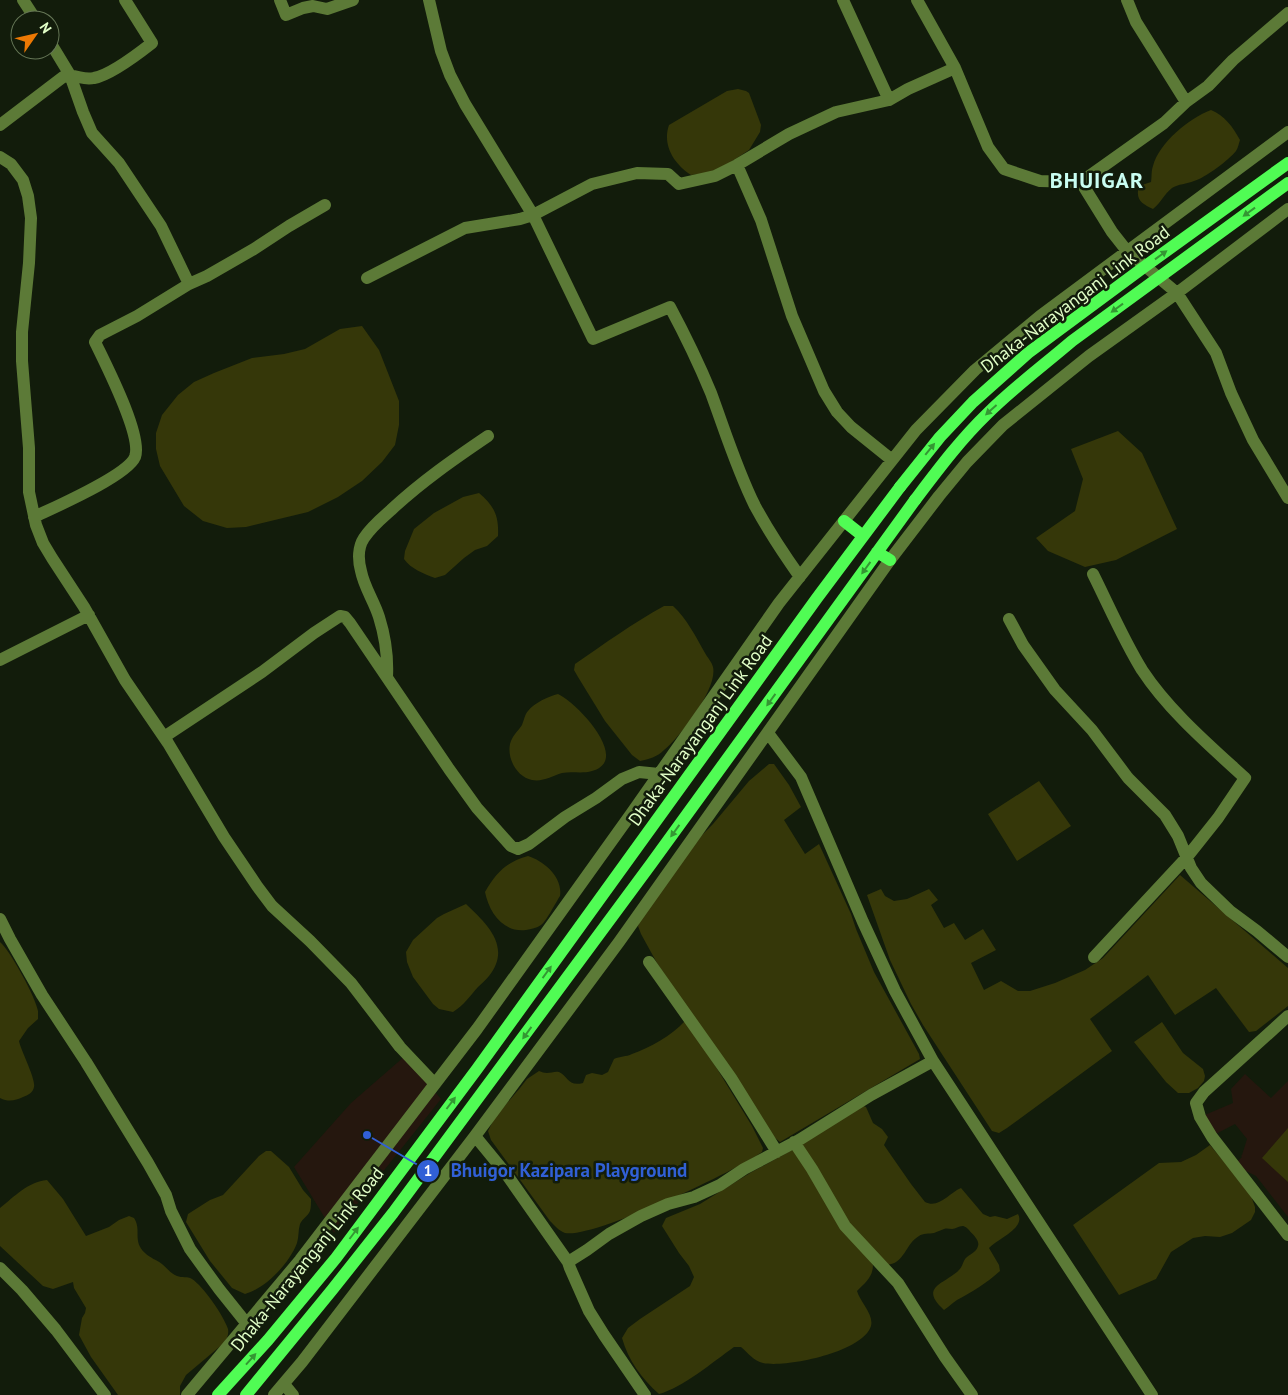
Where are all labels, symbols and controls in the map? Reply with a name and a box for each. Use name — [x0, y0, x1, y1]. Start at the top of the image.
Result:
north arrow — [10, 10, 60, 60]
text: N — [36, 19, 56, 37]
district label: BHUIGAR — [1050, 166, 1144, 194]
one-way arrow — [1242, 207, 1256, 217]
street label: Dhaka-Narayanganj Link Road — [976, 220, 1174, 378]
one-way arrow — [1154, 250, 1168, 260]
one-way arrow — [1111, 303, 1124, 313]
one-way arrow — [986, 404, 998, 416]
one-way arrow — [925, 443, 936, 456]
one-way arrow — [861, 561, 871, 575]
street label: Dhaka-Narayanganj Link Road — [623, 630, 777, 830]
one-way arrow — [765, 693, 776, 706]
one-way arrow — [669, 824, 680, 837]
one-way arrow — [542, 965, 552, 979]
one-way arrow — [522, 1026, 532, 1039]
one-way arrow — [446, 1096, 456, 1110]
callout: Bhuigor Kazipara Playground — [415, 1154, 697, 1188]
text: Bhuigor Kazipara Playground — [451, 1158, 687, 1182]
text: 1 — [424, 1161, 432, 1180]
street label: Dhaka-Narayanganj Link Road — [225, 1162, 389, 1356]
one-way arrow — [349, 1226, 359, 1240]
one-way arrow — [245, 1353, 257, 1365]

